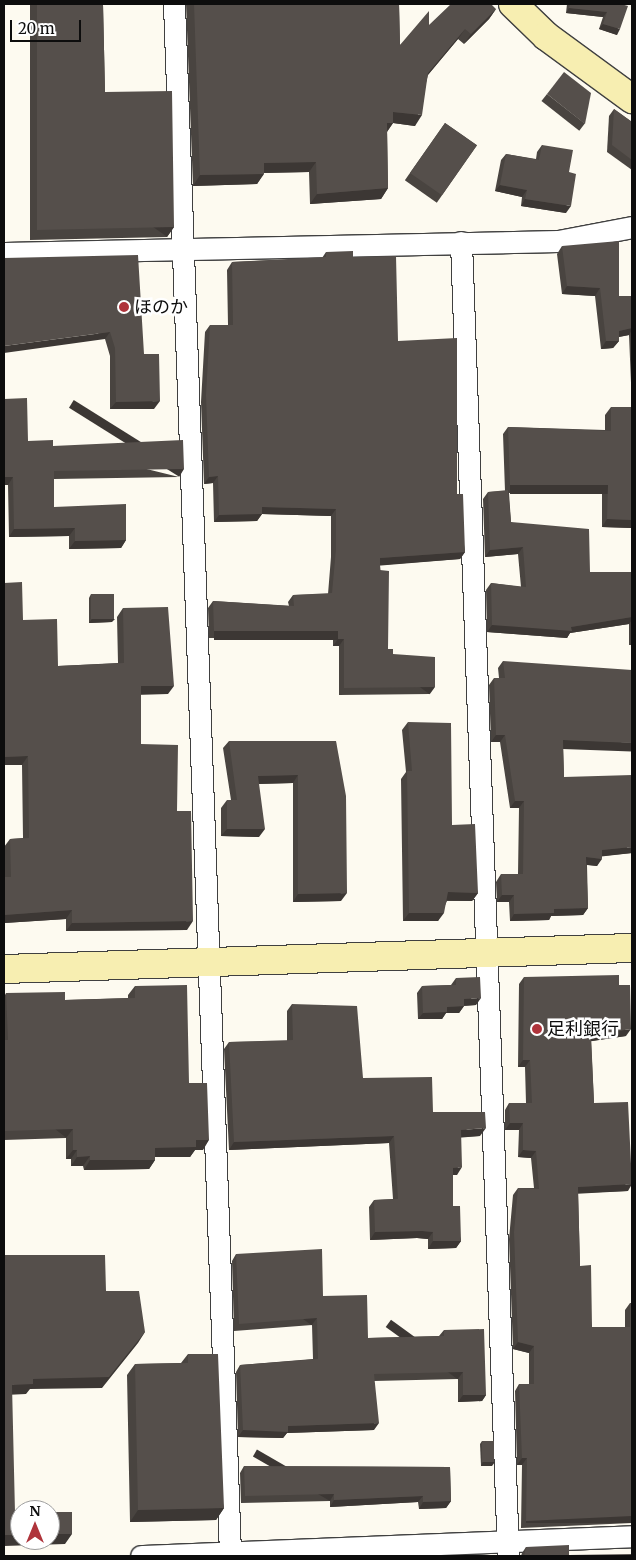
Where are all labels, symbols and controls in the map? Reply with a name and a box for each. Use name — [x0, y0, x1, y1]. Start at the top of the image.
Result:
scale bar — [12, 10, 84, 42]
text: 20 m — [18, 19, 55, 38]
place label: ほのか — [134, 296, 188, 318]
marker: ほのか — [118, 301, 130, 313]
place label: 足利銀行 — [547, 1018, 619, 1040]
marker: 足利銀行 — [531, 1023, 543, 1035]
north arrow — [10, 1500, 60, 1550]
text: N — [29, 1502, 41, 1520]

